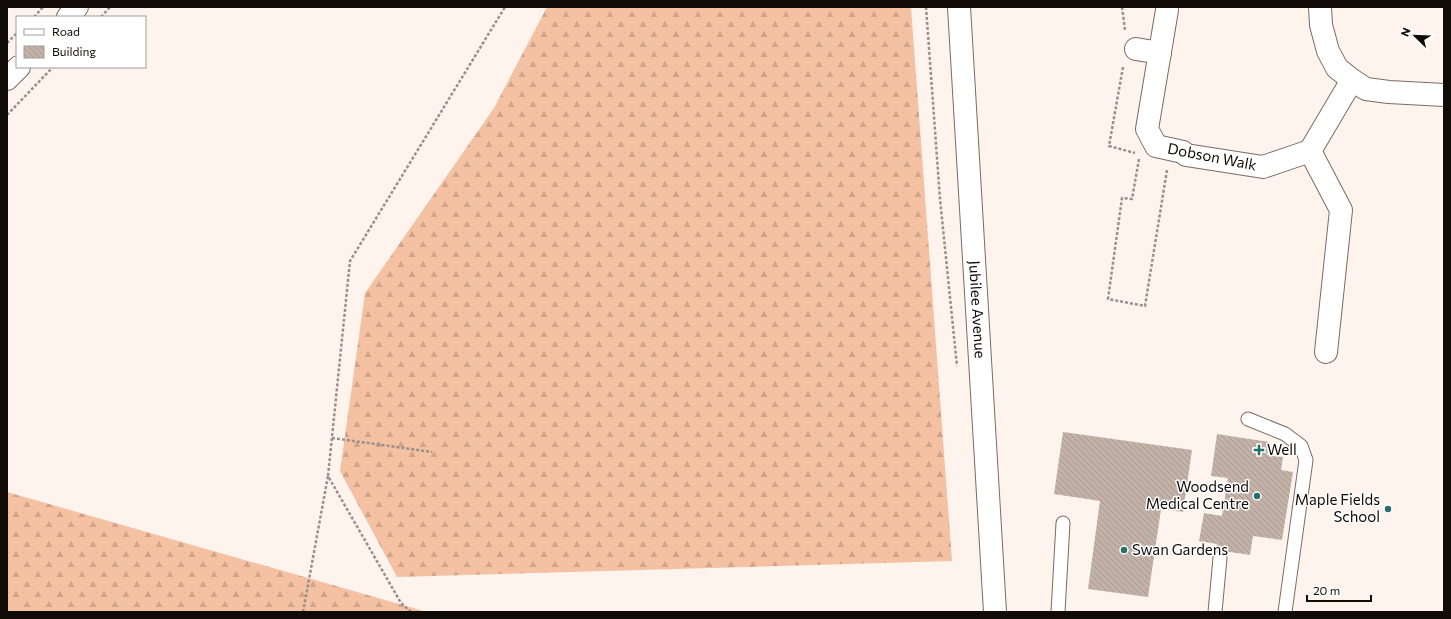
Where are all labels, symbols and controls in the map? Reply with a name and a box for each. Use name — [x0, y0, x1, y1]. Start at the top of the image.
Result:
legend — [16, 16, 146, 68]
north arrow — [1395, 16, 1435, 56]
text: Road — [52, 24, 80, 38]
text: N — [1398, 26, 1413, 38]
text: Building — [52, 44, 96, 58]
street label: Dobson Walk — [1166, 139, 1258, 173]
street label: Jubilee Avenue — [966, 260, 990, 359]
place label: Well — [1267, 440, 1297, 458]
marker: Well — [1254, 445, 1264, 455]
place label: Woodsend Medical Centre — [1146, 477, 1249, 512]
place label: Maple Fields School — [1295, 490, 1380, 525]
marker: Woodsend Medical Centre — [1252, 491, 1262, 501]
marker: Maple Fields School — [1383, 504, 1393, 514]
place label: Swan Gardens — [1132, 540, 1228, 558]
marker: Swan Gardens — [1119, 545, 1129, 555]
scale bar — [1307, 577, 1371, 603]
text: 20 m — [1313, 583, 1340, 597]

